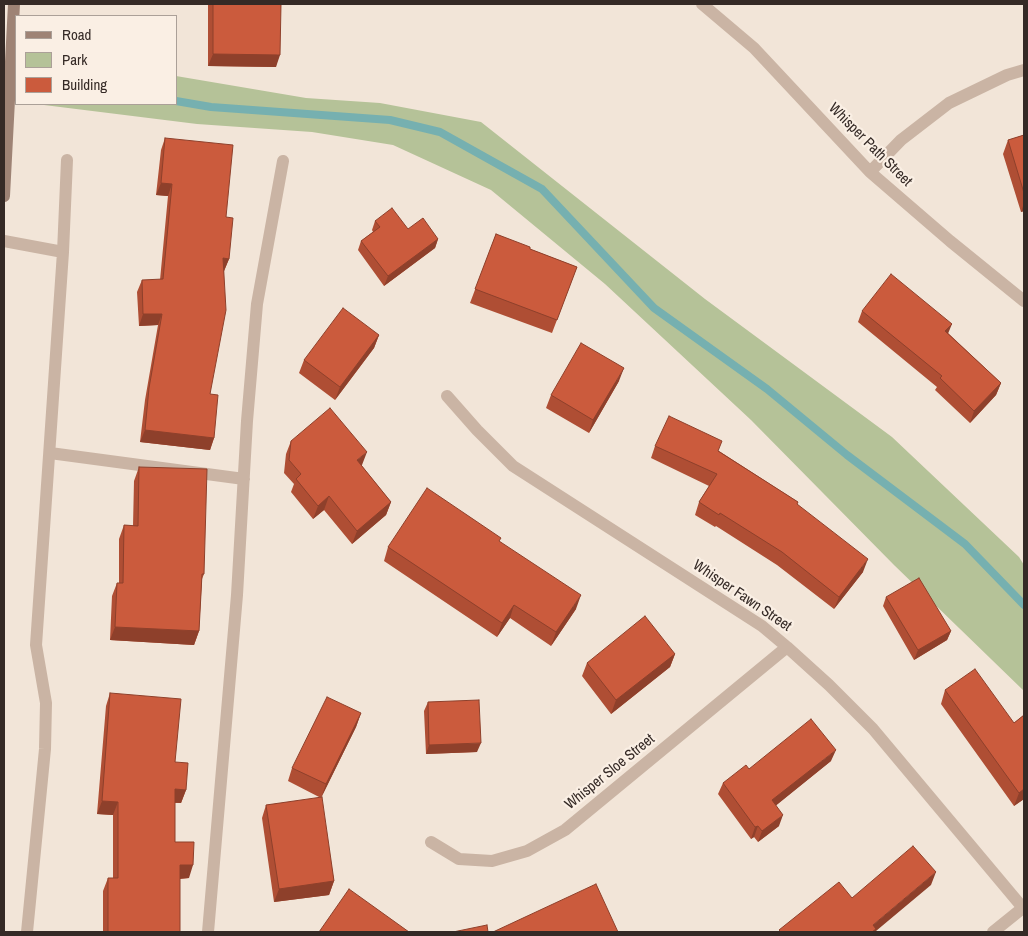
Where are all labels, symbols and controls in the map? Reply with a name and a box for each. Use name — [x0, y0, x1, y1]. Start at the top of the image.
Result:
legend — [15, 15, 178, 105]
text: Road — [62, 24, 91, 45]
text: Park — [62, 49, 87, 70]
text: Building — [62, 74, 107, 95]
street label: Whisper Path Street — [824, 99, 916, 191]
street label: Whisper Fawn Street — [689, 556, 795, 636]
street label: Whisper Sloe Street — [562, 730, 658, 814]

